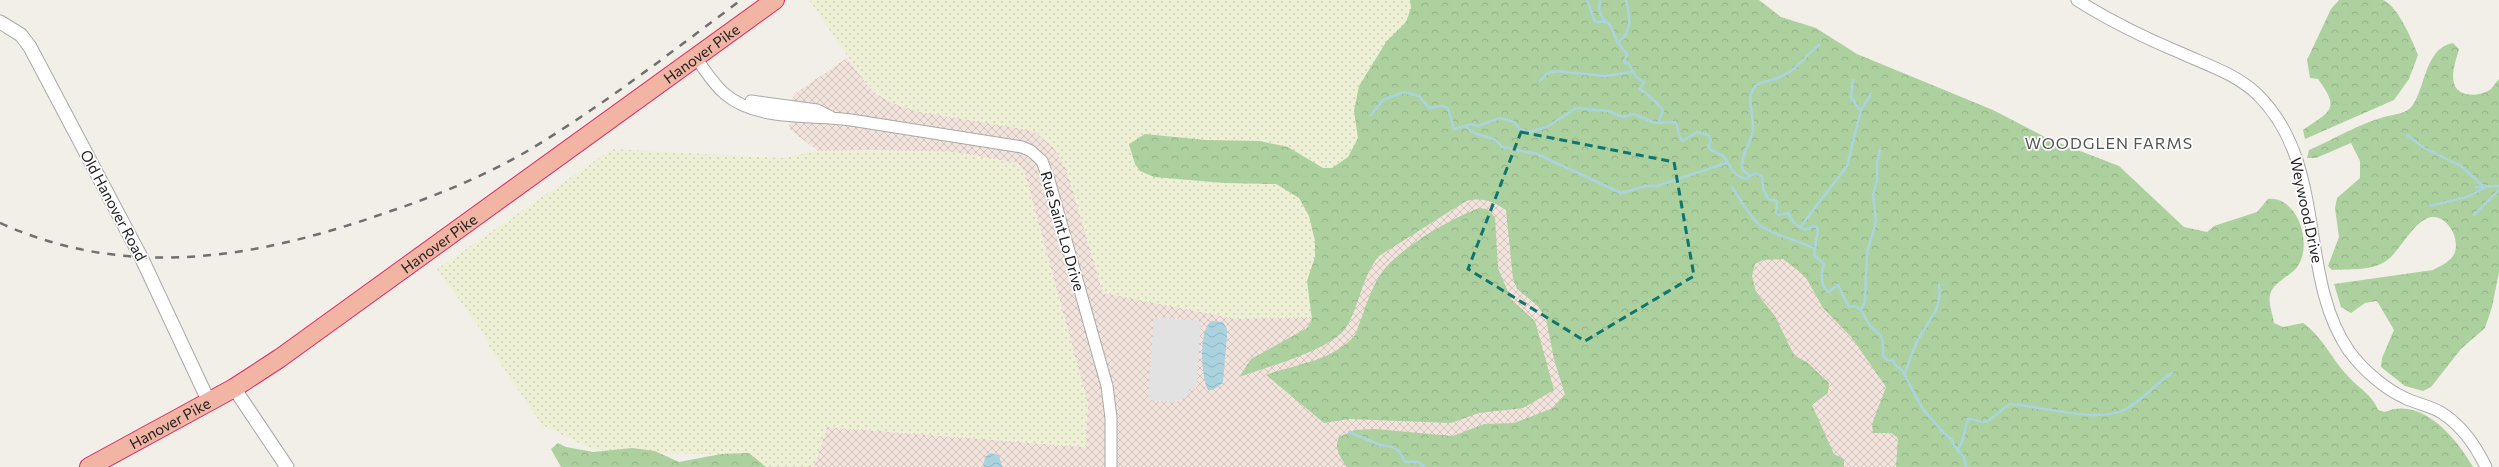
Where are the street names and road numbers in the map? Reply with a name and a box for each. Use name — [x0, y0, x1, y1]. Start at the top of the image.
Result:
street label: Hanover Pike — [660, 20, 743, 87]
street label: Old Hanover Road — [77, 146, 151, 264]
street label: Weywood Drive — [2287, 156, 2327, 264]
street label: Rue Saint Lo Drive — [1037, 169, 1089, 293]
street label: Hanover Pike — [397, 210, 480, 277]
street label: Hanover Pike — [126, 394, 214, 452]

